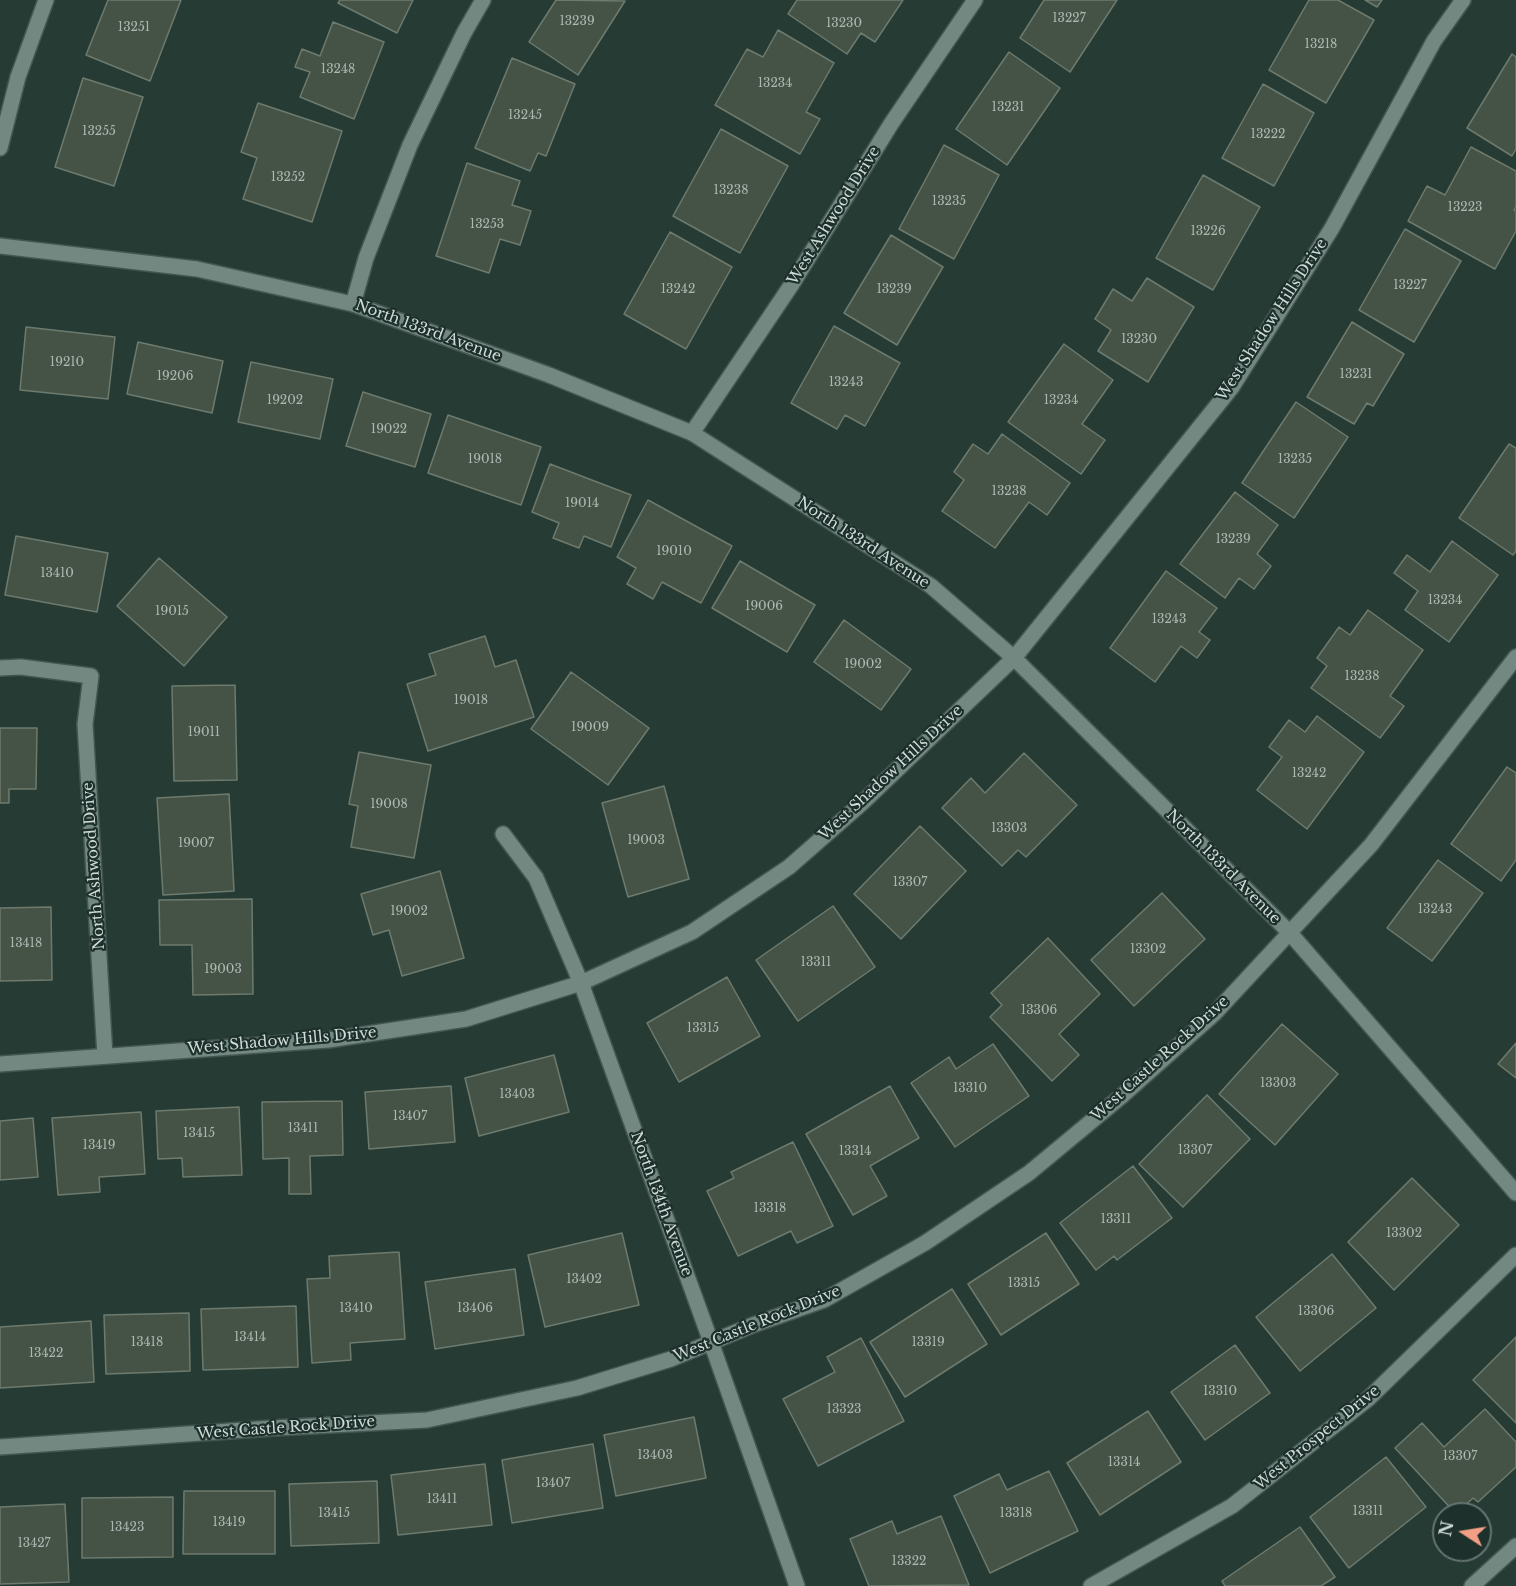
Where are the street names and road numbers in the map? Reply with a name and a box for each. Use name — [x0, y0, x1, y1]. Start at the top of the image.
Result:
street label: West Ashwood Drive — [784, 144, 884, 288]
street label: West Shadow Hills Drive — [1213, 236, 1331, 404]
street label: North 133rd Avenue — [353, 296, 503, 366]
street label: North 133rd Avenue — [793, 494, 933, 592]
street label: West Shadow Hills Drive — [816, 702, 966, 844]
street label: North Ashwood Drive — [79, 781, 109, 951]
street label: North 133rd Avenue — [1162, 806, 1284, 928]
street label: West Castle Rock Drive — [1088, 993, 1232, 1125]
street label: West Shadow Hills Drive — [187, 1024, 377, 1058]
street label: North 134th Avenue — [626, 1129, 696, 1279]
street label: West Castle Rock Drive — [671, 1282, 843, 1366]
street label: West Prospect Drive — [1251, 1382, 1383, 1494]
street label: West Castle Rock Drive — [196, 1413, 376, 1443]

